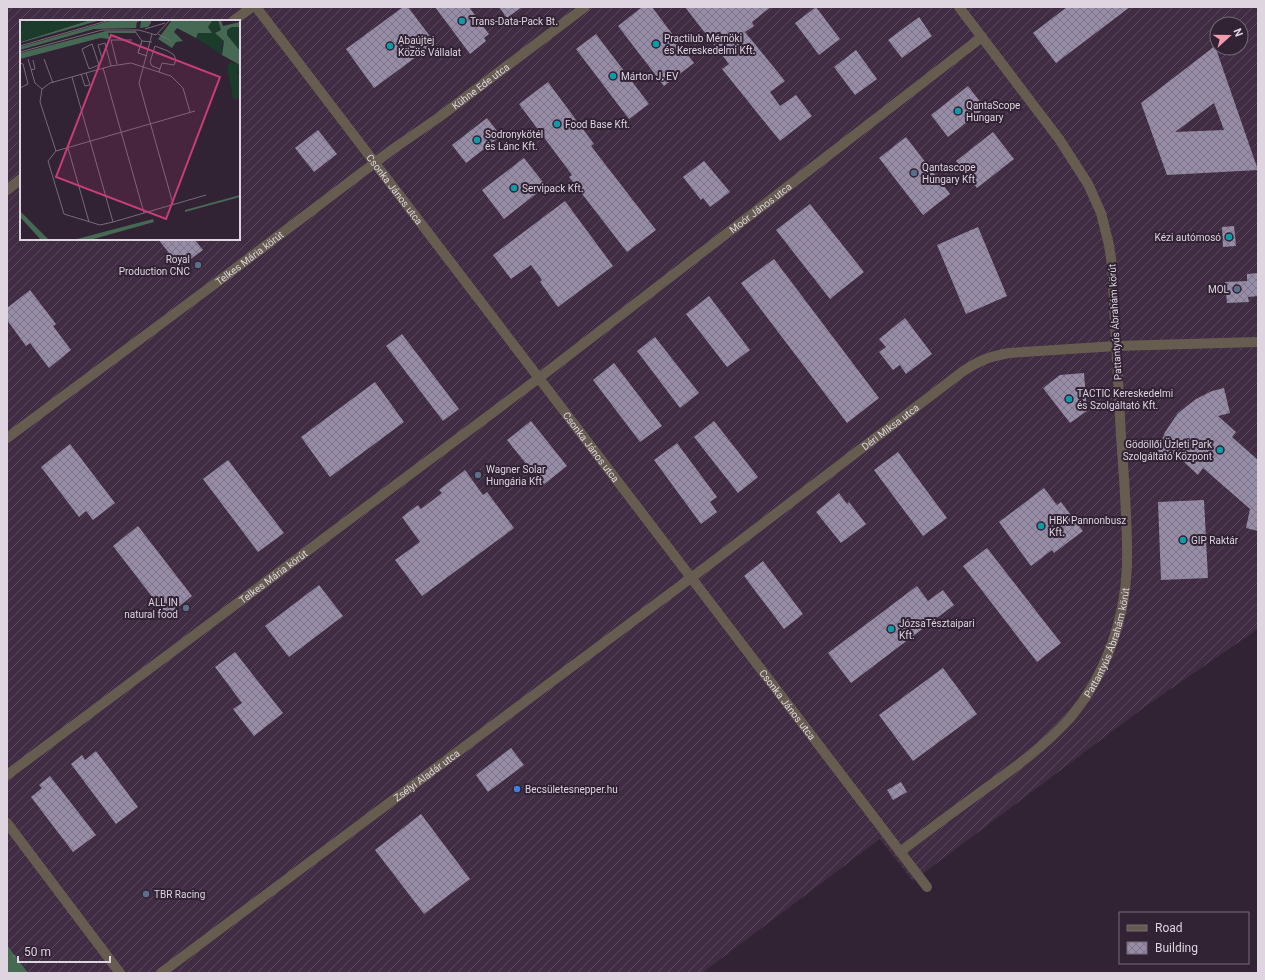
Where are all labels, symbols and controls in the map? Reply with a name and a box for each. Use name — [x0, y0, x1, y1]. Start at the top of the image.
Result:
marker: Trans-Data-Pack Bt. — [457, 16, 467, 26]
place label: Trans-Data-Pack Bt. — [470, 16, 558, 27]
north arrow — [1209, 16, 1249, 56]
inset map — [20, 20, 240, 240]
text: N — [1230, 27, 1245, 39]
place label: Practilub Mérnöki és Kereskedelmi Kft. — [664, 33, 755, 56]
place label: Abaújtej Közös Vállalat — [398, 35, 461, 58]
marker: Practilub Mérnöki és Kereskedelmi Kft. — [651, 39, 661, 49]
marker: Abaújtej Közös Vállalat — [385, 41, 395, 51]
street label: Kühne Ede utca — [450, 61, 511, 111]
marker: Márton J. EV — [608, 71, 618, 81]
place label: Márton J. EV — [621, 71, 679, 82]
place label: QantaScope Hungary — [966, 100, 1020, 123]
marker: QantaScope Hungary — [953, 106, 963, 116]
marker: Food Base Kft. — [552, 119, 562, 129]
place label: Food Base Kft. — [565, 119, 630, 130]
place label: Sodronykötél és Lánc Kft. — [485, 129, 543, 152]
marker: Sodronykötél és Lánc Kft. — [472, 135, 482, 145]
street label: Csonka János utca — [365, 152, 425, 226]
place label: Qantascope Hungary Kft — [922, 162, 976, 185]
marker: Qantascope Hungary Kft — [909, 168, 919, 178]
street label: Moór János utca — [727, 180, 793, 235]
marker: Servipack Kft. — [509, 183, 519, 193]
place label: Servipack Kft. — [522, 183, 584, 194]
street label: Telkes Mária körút — [213, 229, 285, 287]
place label: Kézi autómosó — [1155, 232, 1221, 243]
marker: Kézi autómosó — [1224, 232, 1234, 242]
place label: Royal Production CNC — [119, 254, 190, 277]
marker: Royal Production CNC — [193, 260, 203, 270]
street label: Pattantyús Ábrahám körút — [1105, 264, 1124, 380]
place label: MOL — [1208, 284, 1230, 295]
marker: MOL — [1232, 284, 1242, 294]
place label: TACTIC Kereskedelmi és Szolgáltató Kft. — [1077, 388, 1173, 411]
marker: TACTIC Kereskedelmi és Szolgáltató Kft. — [1064, 394, 1074, 404]
street label: Déri Miksa utca — [859, 401, 921, 452]
street label: Csonka János utca — [561, 409, 622, 484]
place label: Gödöllői Üzleti Park Szolgáltató Központ — [1123, 438, 1213, 462]
marker: Gödöllői Üzleti Park Szolgáltató Központ — [1215, 445, 1225, 455]
place label: Wagner Solar Hungária Kft — [486, 464, 546, 487]
marker: Wagner Solar Hungária Kft — [473, 470, 483, 480]
place label: HBK Pannonbusz Kft. — [1049, 515, 1126, 538]
marker: HBK Pannonbusz Kft. — [1036, 521, 1046, 531]
marker: GIP Raktár — [1178, 535, 1188, 545]
place label: GIP Raktár — [1191, 535, 1239, 546]
street label: Telkes Mária körút — [237, 547, 309, 605]
street label: Pattantyús Ábrahám körút — [1081, 587, 1131, 699]
place label: ALL IN natural food — [124, 597, 178, 620]
marker: ALL IN natural food — [181, 603, 191, 613]
place label: JózsaTésztaipari Kft. — [899, 618, 975, 641]
marker: JózsaTésztaipari Kft. — [886, 624, 896, 634]
street label: Csonka János utca — [758, 667, 818, 742]
street label: Zsélyi Aladár utca — [391, 747, 462, 803]
marker: Becsületesnepper.hu — [512, 784, 522, 794]
place label: Becsületesnepper.hu — [525, 784, 618, 795]
marker: TBR Racing — [141, 889, 151, 899]
place label: TBR Racing — [154, 889, 205, 900]
legend — [1119, 912, 1249, 964]
text: Road — [1155, 921, 1183, 935]
scale bar — [18, 938, 110, 964]
text: Building — [1155, 941, 1198, 955]
text: 50 m — [24, 945, 51, 959]

